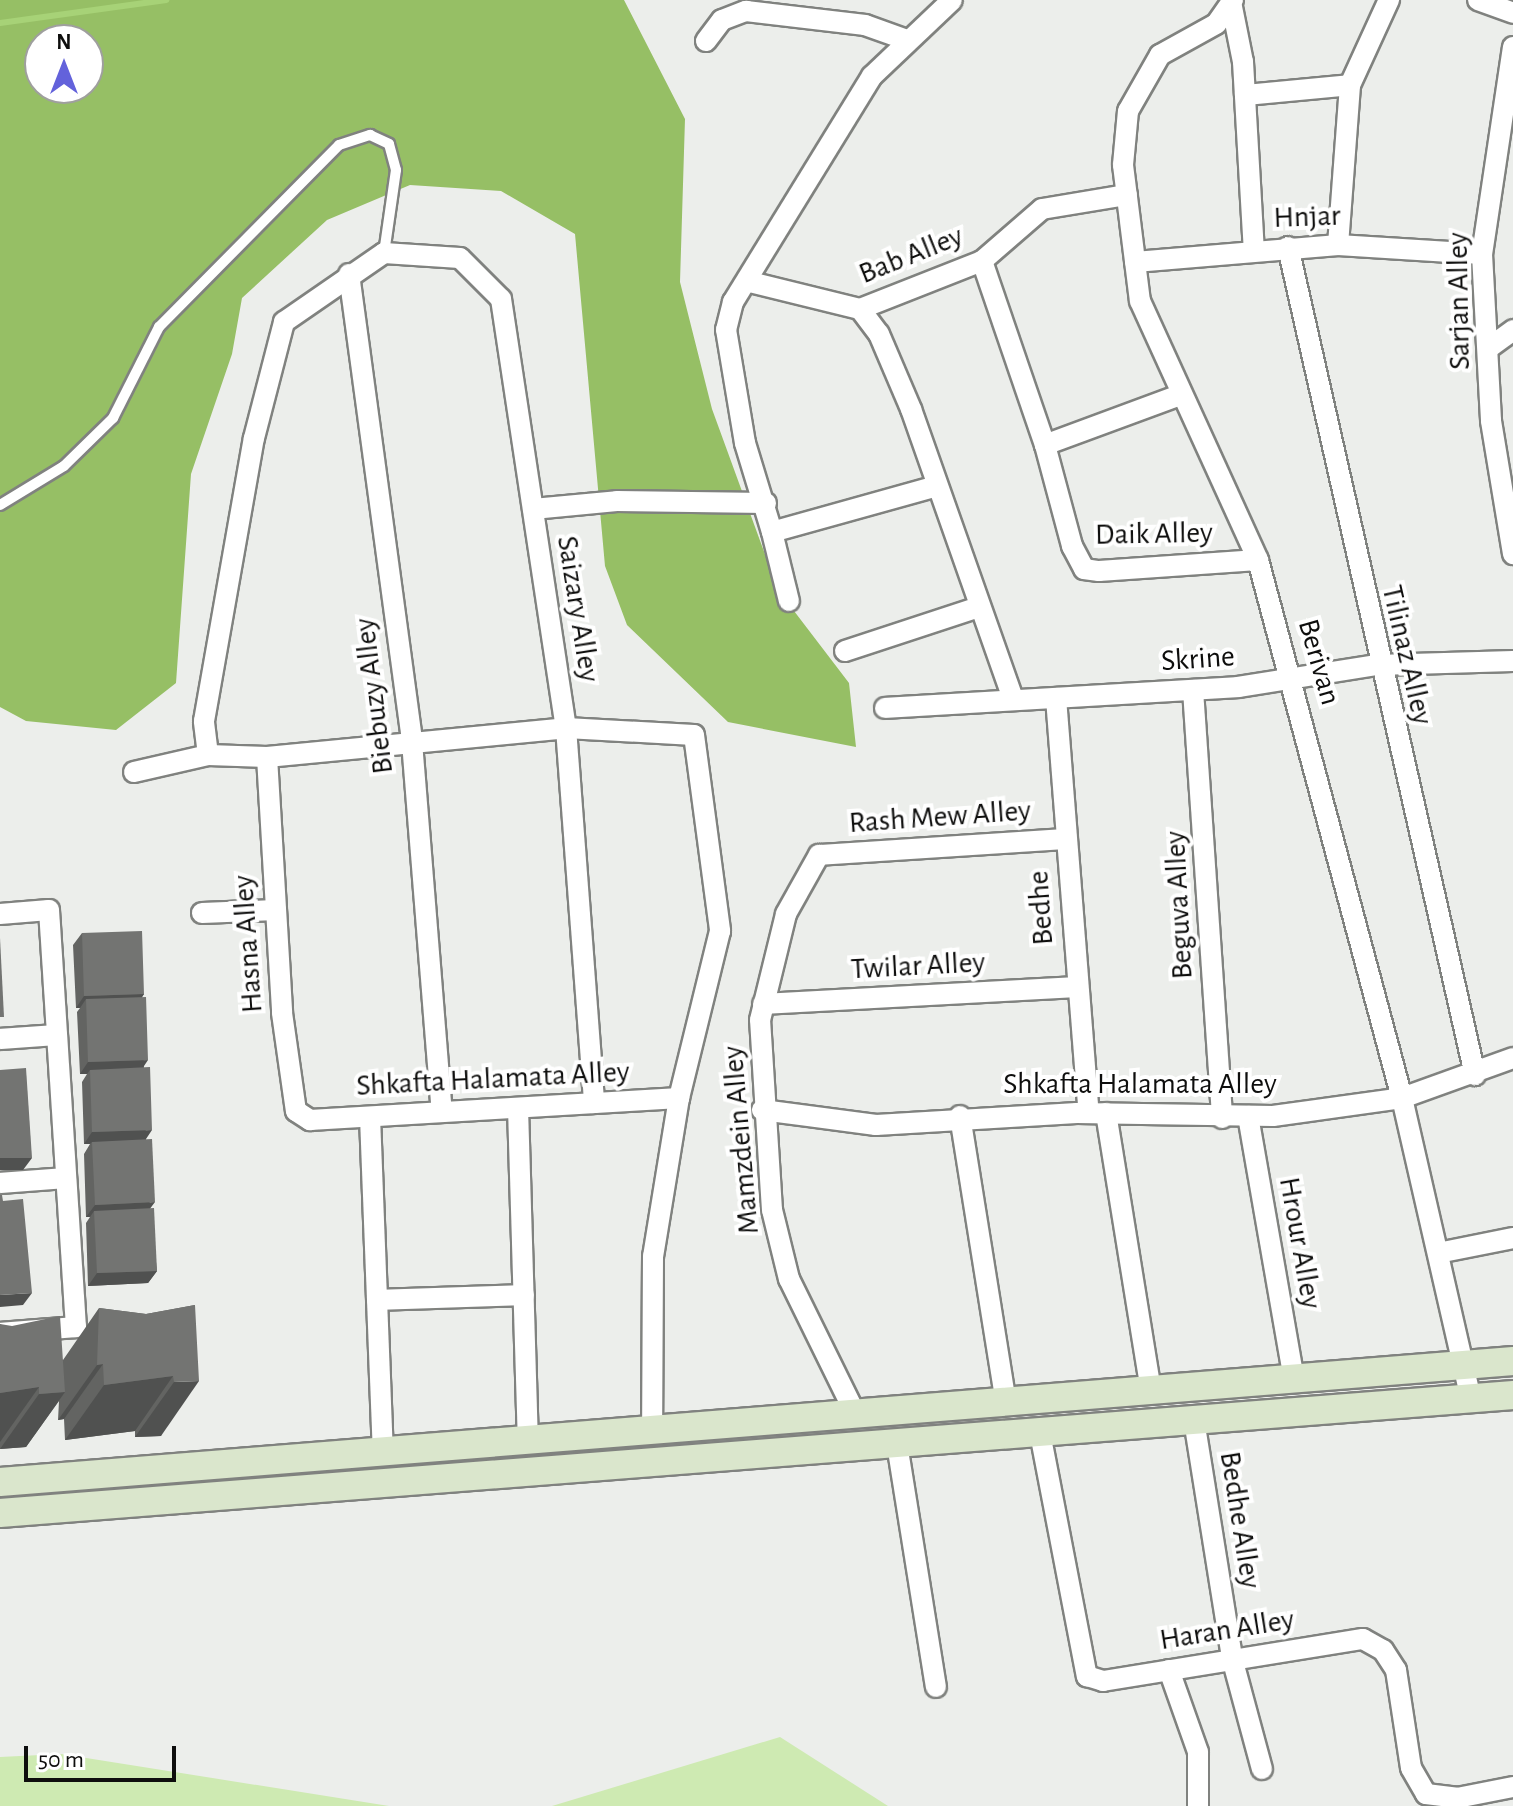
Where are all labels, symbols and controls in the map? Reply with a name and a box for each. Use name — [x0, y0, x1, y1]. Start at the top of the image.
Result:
north arrow — [24, 24, 104, 104]
text: N — [56, 31, 72, 53]
street label: Hnjar — [1273, 198, 1341, 236]
street label: Bab Alley — [854, 218, 968, 292]
street label: Sarjan Alley — [1440, 232, 1478, 370]
street label: Daik Alley — [1095, 515, 1213, 553]
street label: Saizary Alley — [549, 533, 607, 685]
street label: Tilinaz Alley — [1373, 582, 1441, 728]
street label: Berivan — [1290, 615, 1348, 709]
street label: Biebuzy Alley — [347, 616, 401, 776]
street label: Skrine — [1160, 638, 1236, 680]
street label: Rash Mew Alley — [848, 793, 1032, 841]
street label: Beguva Alley — [1157, 830, 1201, 980]
street label: Bedhe — [1020, 870, 1062, 946]
street label: Hasna Alley — [225, 874, 271, 1014]
street label: Twilar Alley — [850, 945, 986, 987]
street label: Mamzdein Alley — [715, 1044, 767, 1236]
street label: Shkafta Halamata Alley — [355, 1054, 631, 1104]
street label: Shkafta Halamata Alley — [1003, 1066, 1277, 1102]
street label: Hrour Alley — [1271, 1174, 1329, 1312]
street label: Bedhe Alley — [1211, 1449, 1269, 1591]
street label: Haran Alley — [1157, 1602, 1297, 1658]
scale bar — [28, 1730, 180, 1780]
text: 50 m — [38, 1748, 84, 1772]

